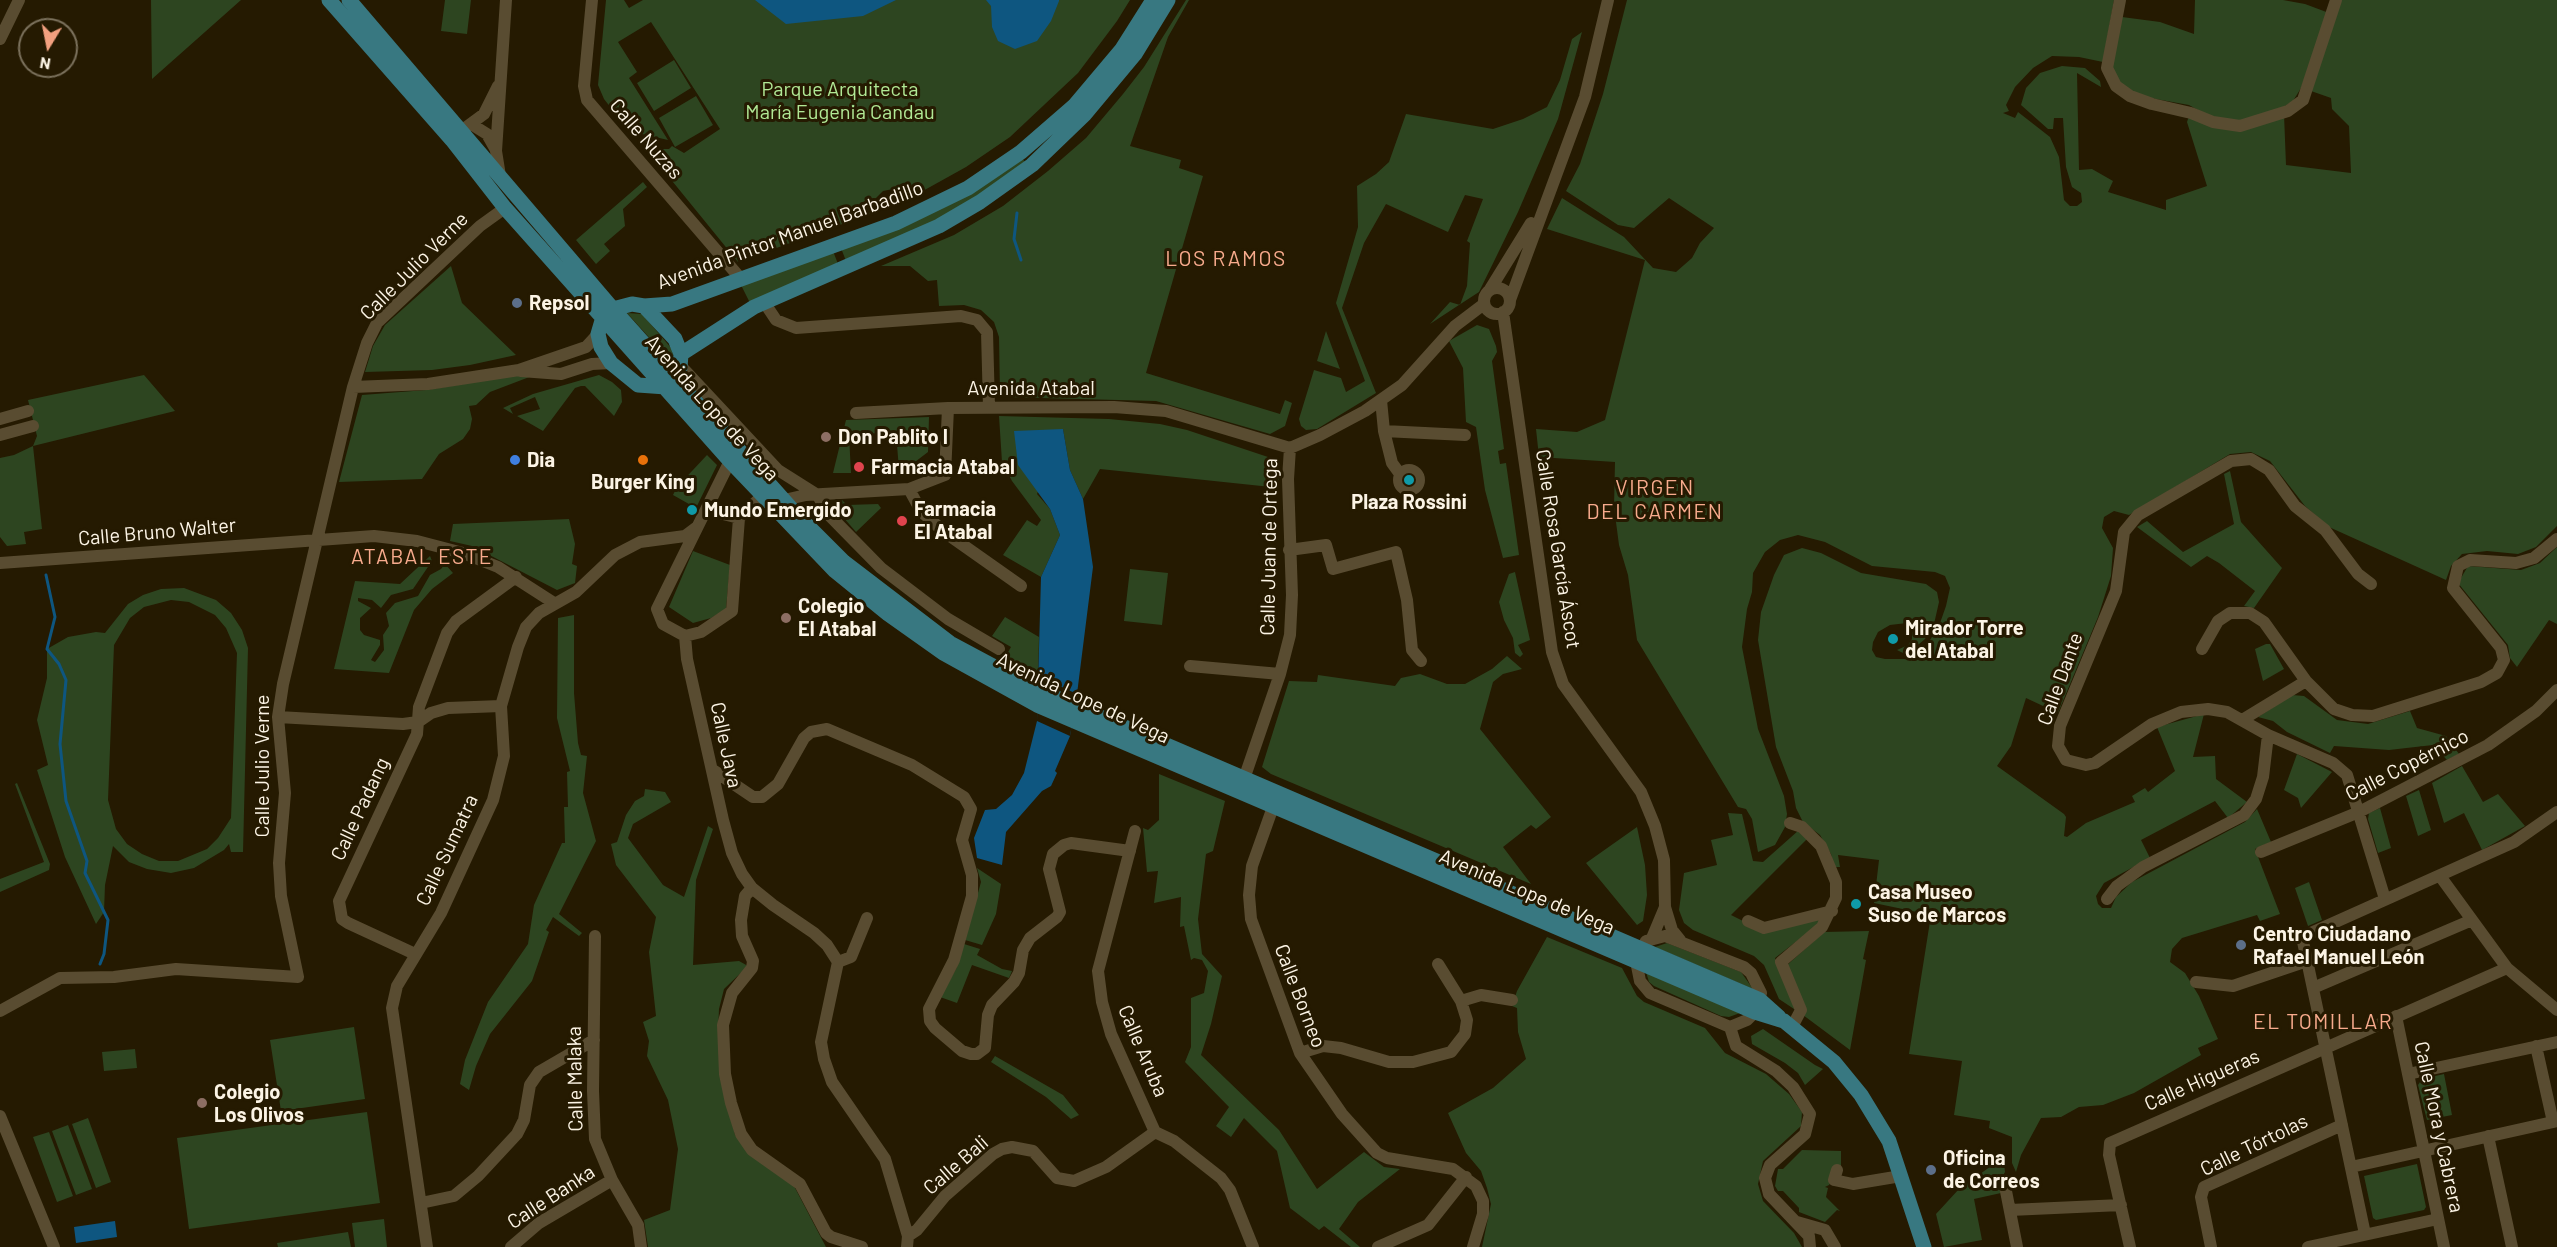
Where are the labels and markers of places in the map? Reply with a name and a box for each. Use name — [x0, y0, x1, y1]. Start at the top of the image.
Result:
place label: Repsol — [529, 291, 589, 315]
marker: Repsol — [510, 296, 524, 310]
place label: Don Pablito I — [838, 425, 948, 449]
marker: Don Pablito I — [819, 430, 833, 444]
place label: Dia — [527, 448, 555, 472]
marker: Dia — [508, 453, 522, 467]
marker: Burger King — [636, 453, 650, 467]
place label: Farmacia Atabal — [871, 455, 1015, 479]
marker: Farmacia Atabal — [852, 460, 866, 474]
place label: Burger King — [591, 470, 695, 494]
marker: Plaza Rossini — [1402, 473, 1416, 487]
place label: Plaza Rossini — [1351, 490, 1467, 514]
place label: Farmacia El Atabal — [914, 497, 996, 544]
place label: Mundo Emergido — [704, 498, 852, 522]
marker: Mundo Emergido — [685, 503, 699, 517]
marker: Farmacia El Atabal — [895, 514, 909, 528]
place label: Colegio El Atabal — [798, 594, 876, 641]
marker: Colegio El Atabal — [779, 611, 793, 625]
place label: Mirador Torre del Atabal — [1905, 616, 2024, 663]
marker: Mirador Torre del Atabal — [1886, 632, 1900, 646]
place label: Casa Museo Suso de Marcos — [1868, 880, 2006, 927]
marker: Casa Museo Suso de Marcos — [1849, 897, 1863, 911]
place label: Centro Ciudadano Rafael Manuel León — [2253, 922, 2424, 969]
marker: Centro Ciudadano Rafael Manuel León — [2234, 938, 2248, 952]
place label: Colegio Los Olivos — [214, 1080, 304, 1127]
marker: Colegio Los Olivos — [195, 1096, 209, 1110]
place label: Oficina de Correos — [1943, 1146, 2040, 1193]
marker: Oficina de Correos — [1924, 1163, 1938, 1177]

